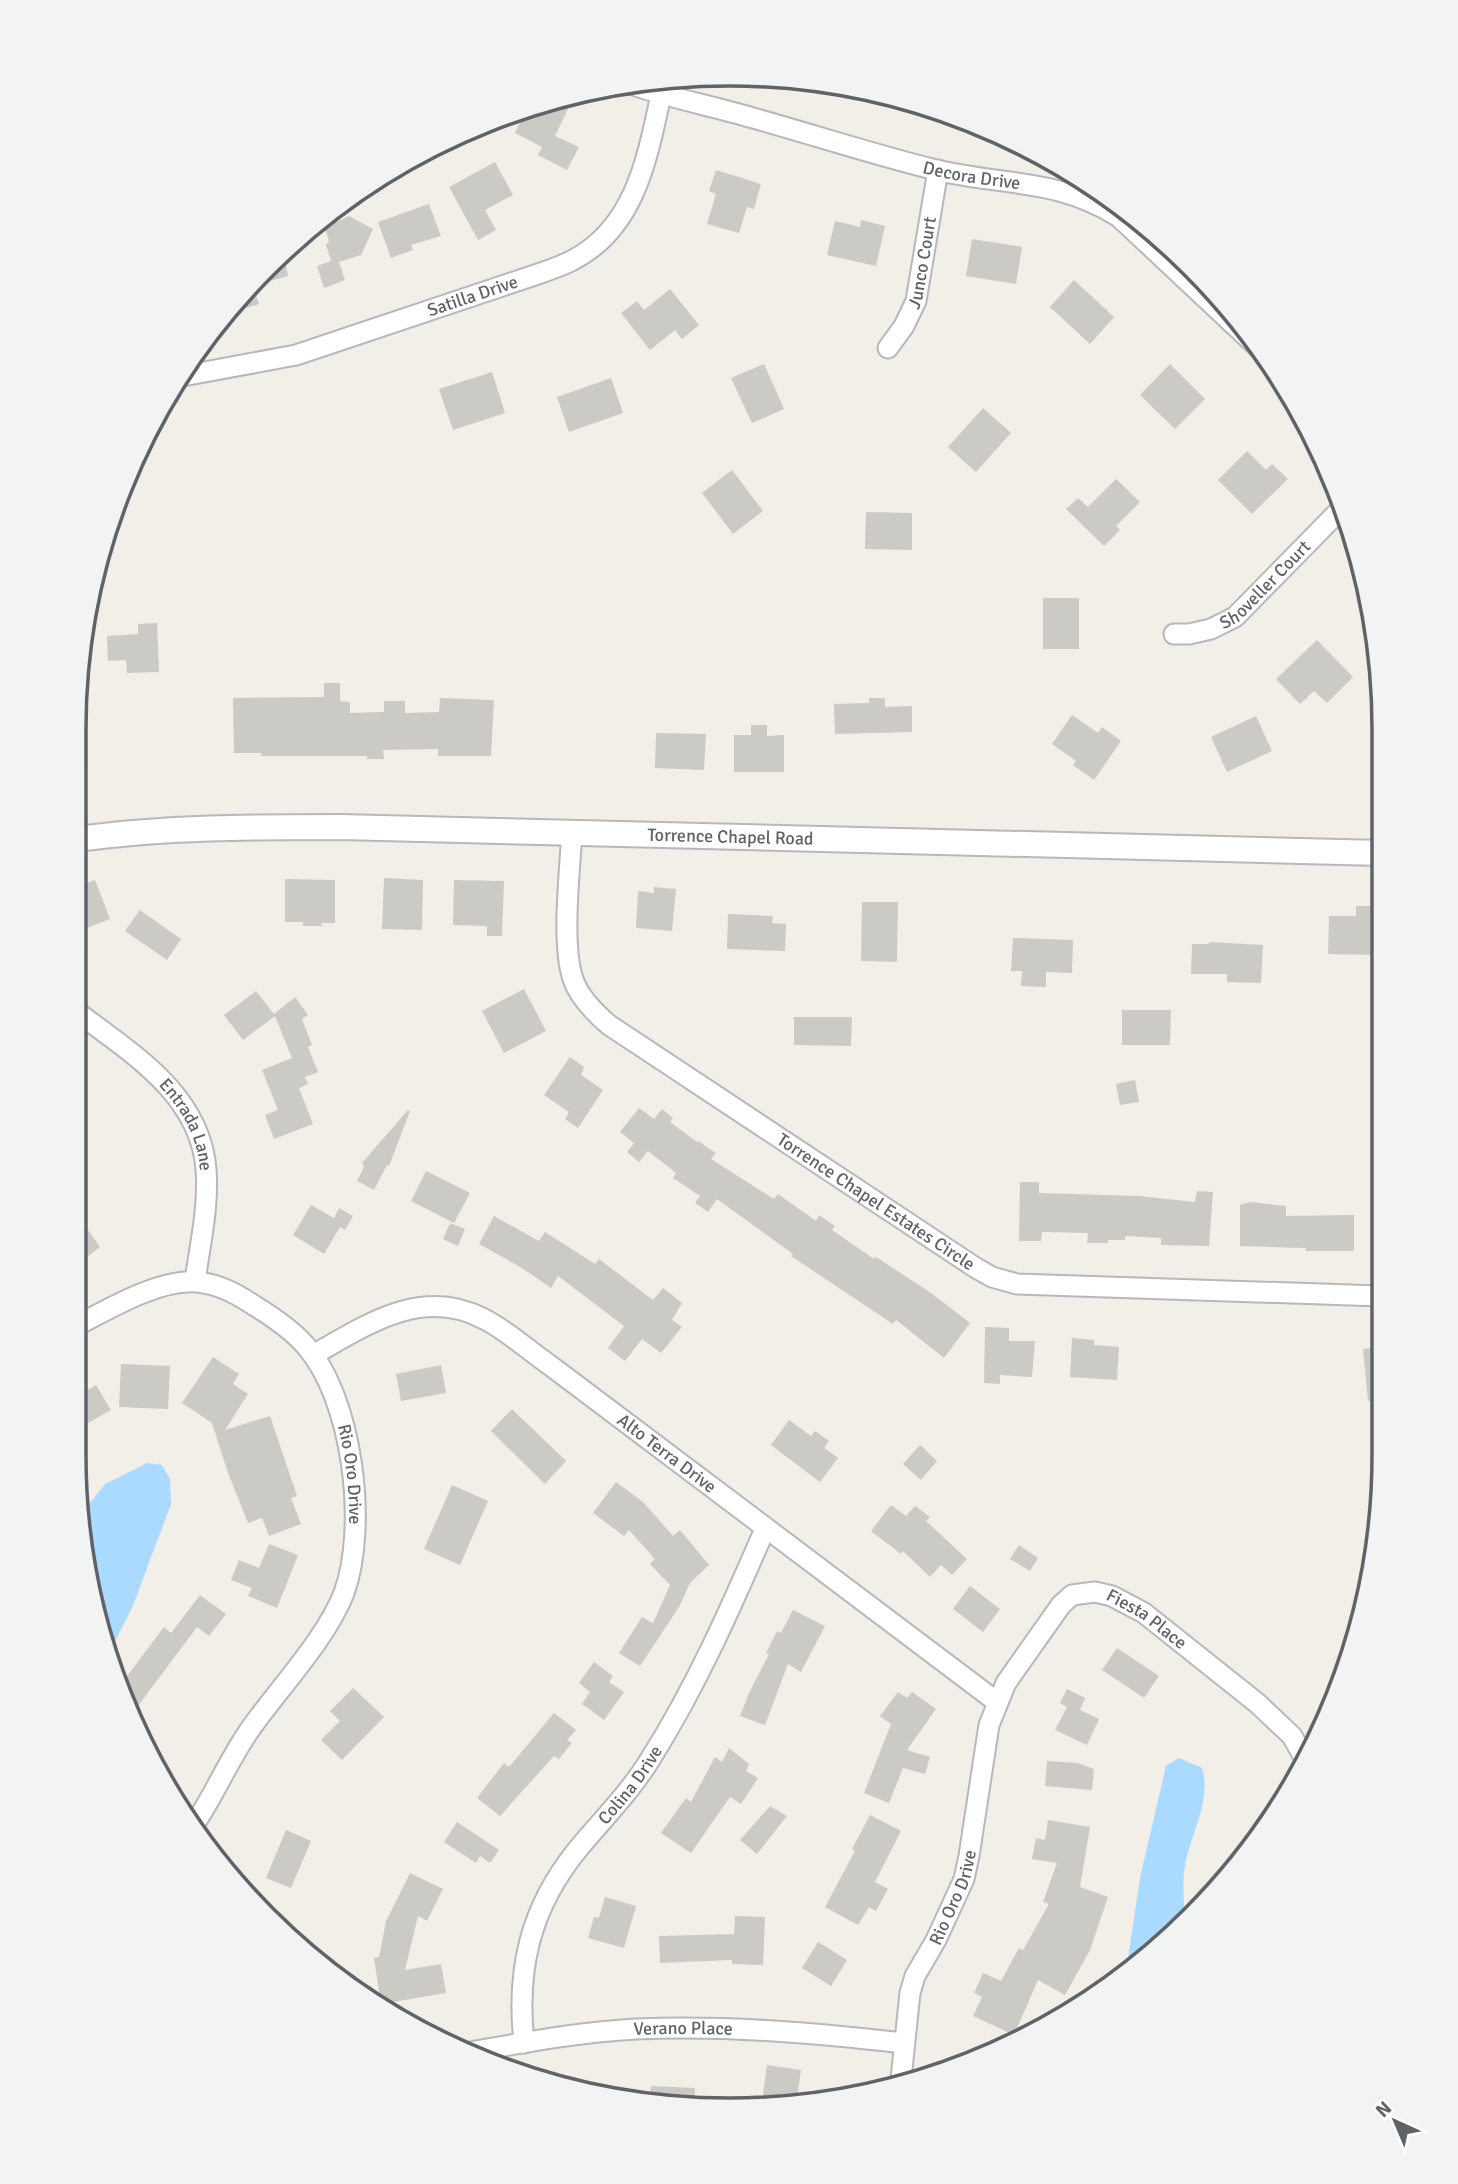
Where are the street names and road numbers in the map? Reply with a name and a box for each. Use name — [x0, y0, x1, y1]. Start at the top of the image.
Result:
street label: Decora Drive — [921, 156, 1022, 194]
street label: Junco Court — [903, 215, 941, 312]
street label: Satilla Drive — [424, 271, 521, 321]
street label: Shoveller Court — [1216, 536, 1315, 634]
street label: Torrence Chapel Road — [647, 824, 814, 850]
street label: Entrada Lane — [155, 1074, 217, 1172]
street label: Torrence Chapel Estates Circle — [773, 1128, 979, 1275]
street label: Alto Terra Drive — [613, 1409, 721, 1498]
street label: Rio Oro Drive — [333, 1422, 366, 1524]
street label: Fiesta Place — [1103, 1584, 1191, 1654]
street label: Colina Drive — [593, 1741, 667, 1829]
street label: Rio Oro Drive — [924, 1849, 981, 1949]
street label: Verano Place — [633, 2017, 733, 2040]

